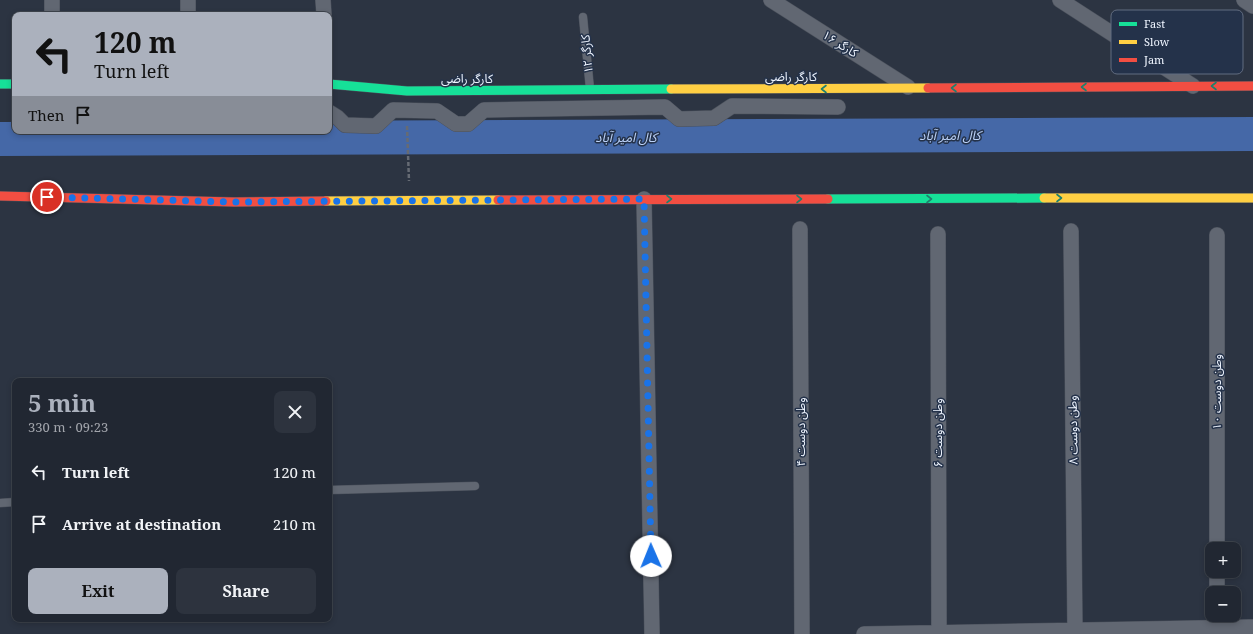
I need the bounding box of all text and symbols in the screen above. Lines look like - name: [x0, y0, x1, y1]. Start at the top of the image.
- legend: [1111, 10, 1243, 74]
- text: Fast: [1144, 16, 1165, 31]
- text: 120 m: [94, 23, 176, 61]
- street label: کارگر ۱۶: [819, 26, 862, 62]
- icon: left: [28, 28, 80, 80]
- street label: کارگر ۱۲: [576, 33, 597, 74]
- text: Slow: [1144, 34, 1170, 49]
- text: Jam: [1143, 52, 1165, 67]
- text: Turn left: [94, 59, 169, 83]
- street label: کارگر راضی: [765, 68, 818, 85]
- street label: کارگر راضی: [441, 70, 494, 87]
- one-way arrow: [1211, 82, 1217, 90]
- one-way arrow: [1081, 83, 1087, 91]
- one-way arrow: [951, 84, 957, 92]
- one-way arrow: [821, 85, 827, 93]
- icon: arrive: [72, 104, 94, 126]
- text: Then: [28, 105, 64, 125]
- water label: کال امیر آباد: [919, 126, 983, 144]
- water label: کال امیر آباد: [595, 128, 659, 146]
- pin: [30, 180, 64, 214]
- icon: arrive: [36, 186, 58, 208]
- one-way arrow: [1056, 194, 1062, 202]
- one-way arrow: [666, 195, 672, 203]
- one-way arrow: [796, 195, 802, 203]
- one-way arrow: [926, 195, 932, 203]
- street label: وطن دوست ۱۰: [1208, 354, 1225, 430]
- text: 5 min: [28, 386, 96, 419]
- button: close: [274, 391, 316, 433]
- street label: وطن دوست ۸: [1063, 395, 1082, 465]
- street label: وطن دوست ۴: [792, 398, 809, 466]
- street label: وطن دوست ۶: [929, 399, 946, 467]
- text: 330 m · 09:23: [28, 418, 108, 436]
- icon: left: [28, 461, 50, 483]
- text: Turn left: [62, 462, 130, 482]
- text: 120 m: [273, 462, 316, 482]
- icon: arrive: [28, 513, 50, 535]
- text: Arrive at destination: [62, 514, 221, 534]
- text: 210 m: [273, 514, 316, 534]
- position arrow: [630, 535, 672, 577]
- map controls: [1205, 542, 1241, 622]
- button: +: [1205, 542, 1241, 578]
- button: Exit: [28, 568, 168, 614]
- button: Share: [176, 568, 316, 614]
- button: −: [1205, 586, 1241, 622]

